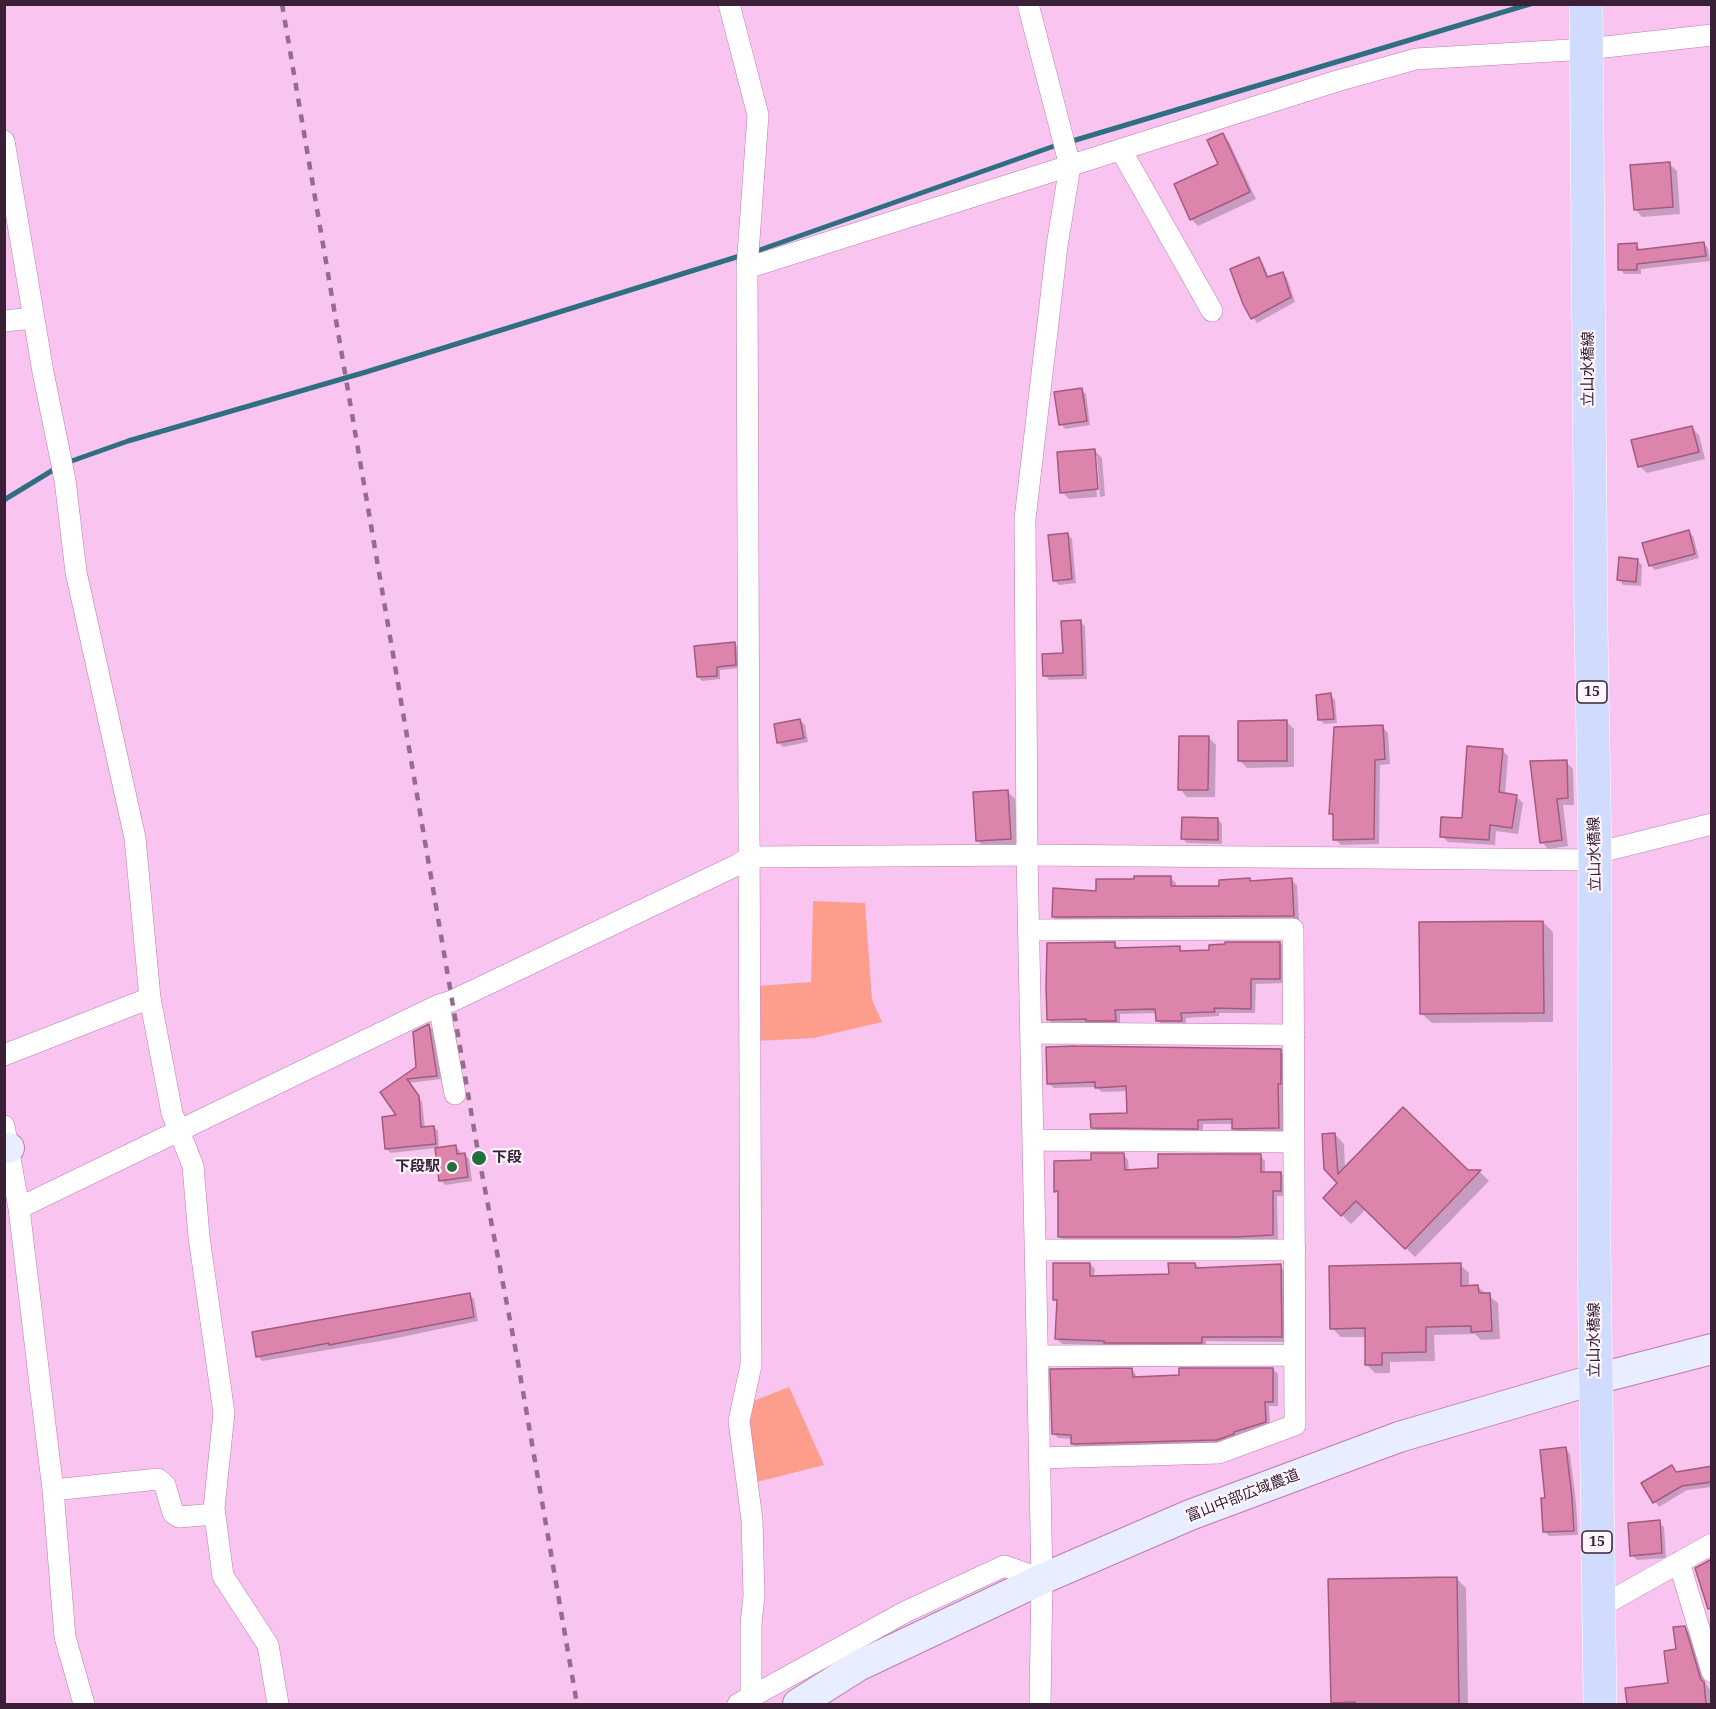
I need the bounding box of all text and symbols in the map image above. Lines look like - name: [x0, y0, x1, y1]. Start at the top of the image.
- street label: 立山水橋線: [1580, 332, 1598, 406]
- road number: 15: [1577, 681, 1607, 703]
- street label: 立山水橋線: [1585, 816, 1605, 892]
- marker: 下段: [470, 1149, 488, 1167]
- place label: 下段: [492, 1149, 522, 1167]
- place label: 下段駅: [395, 1158, 440, 1176]
- marker: 下段駅: [445, 1160, 459, 1174]
- street label: 立山水橋線: [1586, 1303, 1604, 1377]
- street label: 富山中部広域農道: [1184, 1466, 1302, 1526]
- road number: 15: [1582, 1531, 1612, 1553]

